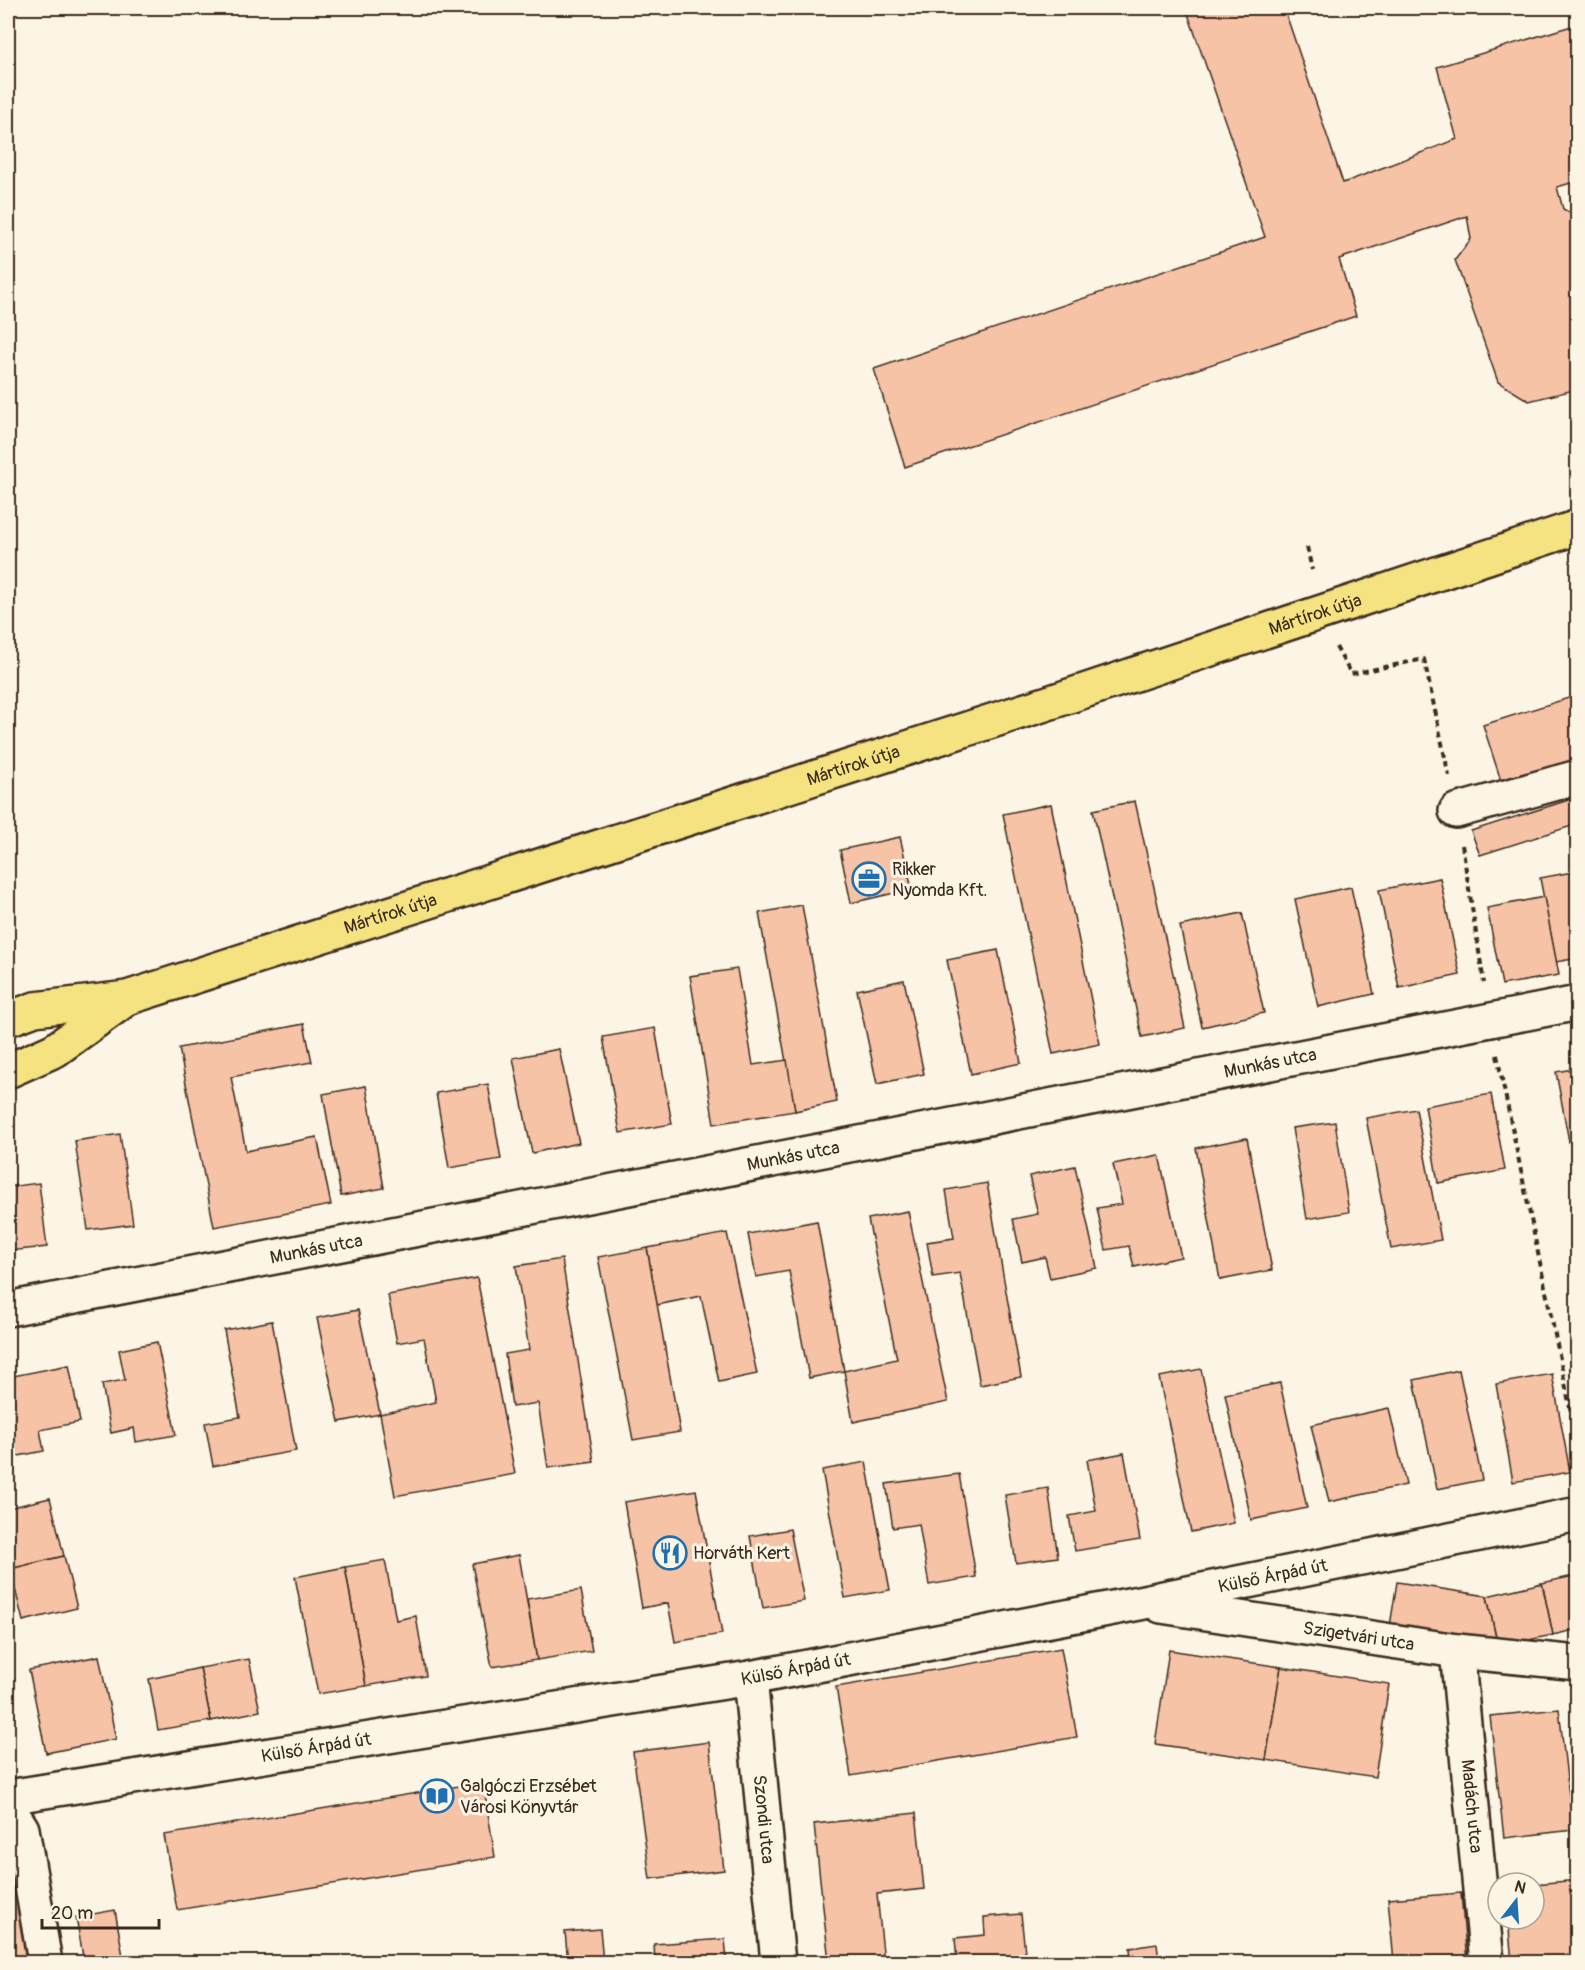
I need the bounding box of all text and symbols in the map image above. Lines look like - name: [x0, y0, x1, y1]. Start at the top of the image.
- street label: Mártírok útja: [1266, 589, 1365, 641]
- street label: Mártírok útja: [804, 740, 903, 792]
- place label: Rikker Nyomda Kft.: [892, 858, 987, 902]
- office icon: Rikker Nyomda Kft.: [851, 861, 887, 897]
- street label: Mártírok útja: [341, 888, 440, 940]
- street label: Munkás utca: [1222, 1043, 1319, 1084]
- street label: Munkás utca: [745, 1136, 842, 1177]
- street label: Munkás utca: [268, 1229, 365, 1270]
- restaurant icon: Horváth Kert: [652, 1535, 688, 1571]
- place label: Horváth Kert: [693, 1542, 791, 1565]
- street label: Külső Árpád út: [1216, 1554, 1330, 1599]
- street label: Szigetvári utca: [1301, 1617, 1416, 1656]
- street label: Külső Árpád út: [739, 1648, 853, 1691]
- street label: Külső Árpád út: [259, 1728, 374, 1768]
- street label: Madách utca: [1456, 1758, 1487, 1854]
- street label: Szondi utca: [748, 1774, 779, 1865]
- place label: Galgóczi Erzsébet Városi Könyvtár: [460, 1775, 598, 1819]
- library icon: Galgóczi Erzsébet Városi Könyvtár: [419, 1778, 455, 1814]
- north arrow: [1486, 1871, 1546, 1931]
- text: N: [1512, 1876, 1528, 1899]
- scale bar: [42, 1892, 159, 1930]
- text: 20 m: [51, 1902, 93, 1925]

